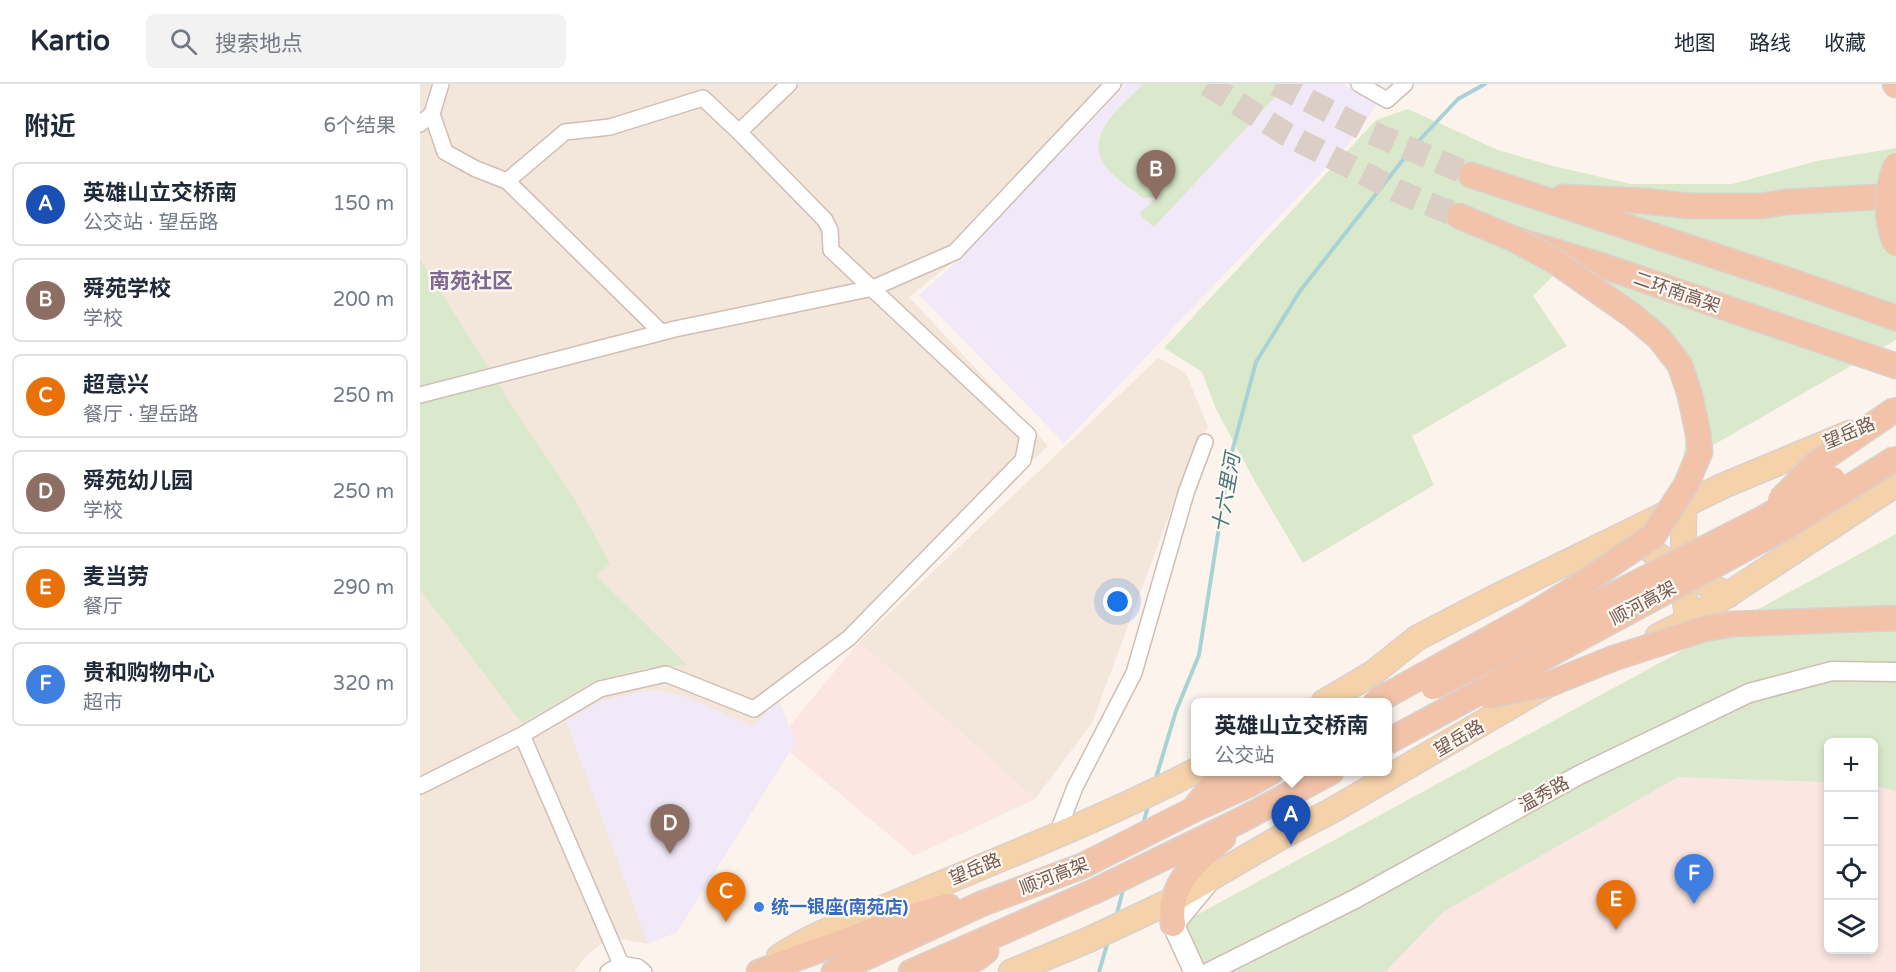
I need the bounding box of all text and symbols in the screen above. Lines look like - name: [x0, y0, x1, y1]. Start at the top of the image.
- search box: [146, 14, 566, 68]
- text: Kartio: [30, 24, 110, 58]
- icon: search: [167, 25, 200, 58]
- text: 搜索地点: [215, 31, 303, 57]
- text: 地图: [1674, 31, 1716, 56]
- text: 路线: [1749, 31, 1791, 56]
- text: 收藏: [1824, 31, 1866, 56]
- text: 附近: [24, 111, 76, 142]
- text: 6个结果: [323, 114, 396, 138]
- pin: B: [1136, 150, 1176, 200]
- text: 英雄山立交桥南: [83, 180, 237, 206]
- text: A: [38, 192, 53, 216]
- text: 150 m: [333, 192, 394, 216]
- text: 公交站 · 望岳路: [83, 211, 219, 235]
- street label: 二环南高架: [1631, 267, 1723, 317]
- district label: 南苑社区: [429, 269, 513, 294]
- text: 舜苑学校: [83, 276, 171, 302]
- text: B: [39, 288, 52, 312]
- text: 200 m: [333, 288, 394, 312]
- text: 学校: [83, 307, 123, 331]
- text: 超意兴: [83, 372, 149, 398]
- text: C: [39, 384, 52, 408]
- text: 250 m: [333, 384, 394, 408]
- text: 餐厅 · 望岳路: [83, 403, 199, 427]
- street label: 望岳路: [1820, 412, 1878, 454]
- water label: 十六里河: [1208, 448, 1246, 535]
- text: 舜苑幼儿园: [83, 468, 193, 494]
- text: D: [38, 480, 53, 504]
- text: 250 m: [333, 480, 394, 504]
- text: 学校: [83, 499, 123, 523]
- text: 麦当劳: [83, 564, 149, 590]
- text: E: [39, 576, 52, 600]
- text: 290 m: [333, 576, 394, 600]
- street label: 顺河高架: [1606, 576, 1680, 630]
- your location: [1103, 587, 1132, 616]
- text: 餐厅: [83, 595, 123, 619]
- text: 贵和购物中心: [83, 660, 215, 686]
- text: F: [39, 672, 52, 696]
- text: 320 m: [333, 672, 394, 696]
- text: 超市: [83, 691, 123, 715]
- popup: [1191, 698, 1392, 776]
- text: 英雄山立交桥南: [1214, 713, 1369, 739]
- street label: 望岳路: [1430, 715, 1488, 761]
- map controls: [1824, 738, 1878, 954]
- button: +: [1824, 738, 1878, 792]
- text: 公交站: [1214, 744, 1274, 768]
- street label: 温秀路: [1515, 771, 1573, 817]
- button: −: [1824, 792, 1878, 846]
- pin: A: [1272, 796, 1310, 845]
- pin: D: [650, 804, 690, 854]
- button: locate: [1824, 846, 1878, 900]
- street label: 望岳路: [946, 848, 1004, 890]
- street label: 顺河高架: [1016, 853, 1092, 899]
- pin: F: [1674, 854, 1714, 904]
- pin: C: [706, 872, 746, 922]
- pin: E: [1596, 880, 1636, 930]
- place label: 统一银座(南苑店): [771, 896, 909, 918]
- marker: 统一银座(南苑店): [752, 900, 766, 914]
- button: layers: [1824, 900, 1878, 954]

